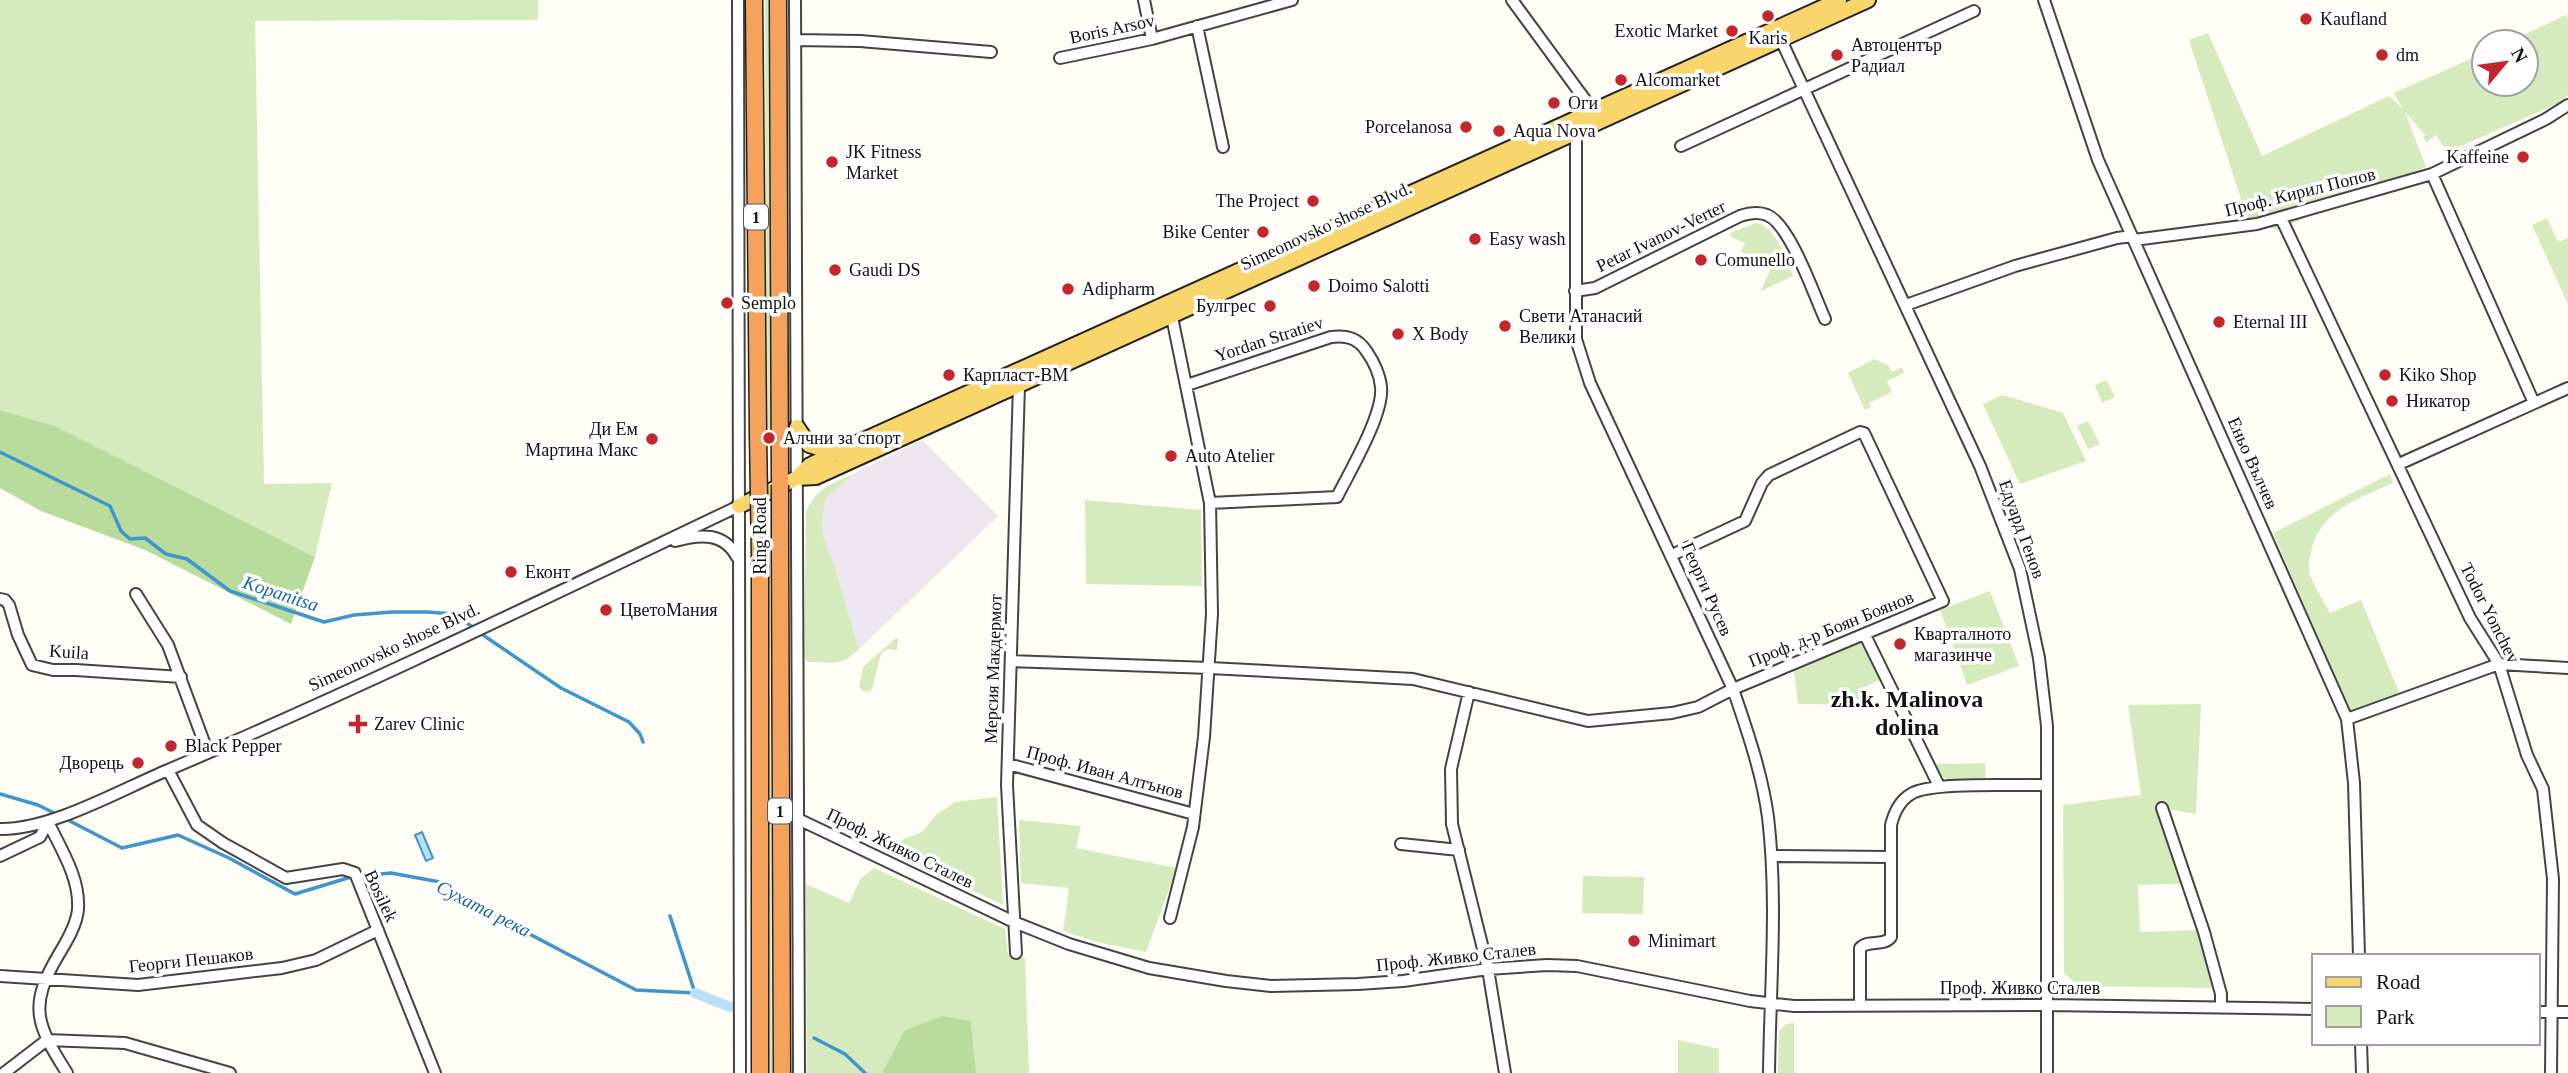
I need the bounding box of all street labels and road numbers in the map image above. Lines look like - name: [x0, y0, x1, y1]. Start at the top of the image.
- street label: Boris Arsov: [1068, 10, 1156, 48]
- street label: Проф. Кирил Попов: [2223, 164, 2377, 220]
- street label: Simeonovsko shose Blvd.: [1237, 178, 1415, 274]
- street label: Petar Ivanov-Verter: [1593, 196, 1729, 276]
- road number: 1: [744, 204, 768, 230]
- street label: Yordan Stratiev: [1212, 312, 1326, 366]
- street label: Еньо Вълчев: [2224, 414, 2282, 512]
- street label: Едуард Генов: [1995, 477, 2049, 581]
- street label: Ring Road: [750, 497, 770, 575]
- street label: Георги Русев: [1677, 539, 1737, 639]
- street label: Todor Yonchev: [2456, 560, 2524, 666]
- street label: Проф. д-р Боян Боянов: [1746, 587, 1916, 671]
- street label: Мерсия Макдермот: [980, 594, 1006, 744]
- street label: Simeonovsko shose Blvd.: [305, 599, 483, 695]
- street label: Kuila: [48, 641, 90, 663]
- street label: Проф. Иван Алтънов: [1024, 741, 1186, 803]
- road number: 1: [768, 798, 792, 824]
- street label: Проф. Живко Сталев: [823, 804, 977, 892]
- street label: Bosilek: [360, 867, 402, 925]
- street label: Проф. Живко Сталев: [1375, 939, 1537, 975]
- street label: Георги Пешаков: [128, 944, 254, 976]
- street label: Проф. Живко Сталев: [1940, 978, 2100, 998]

